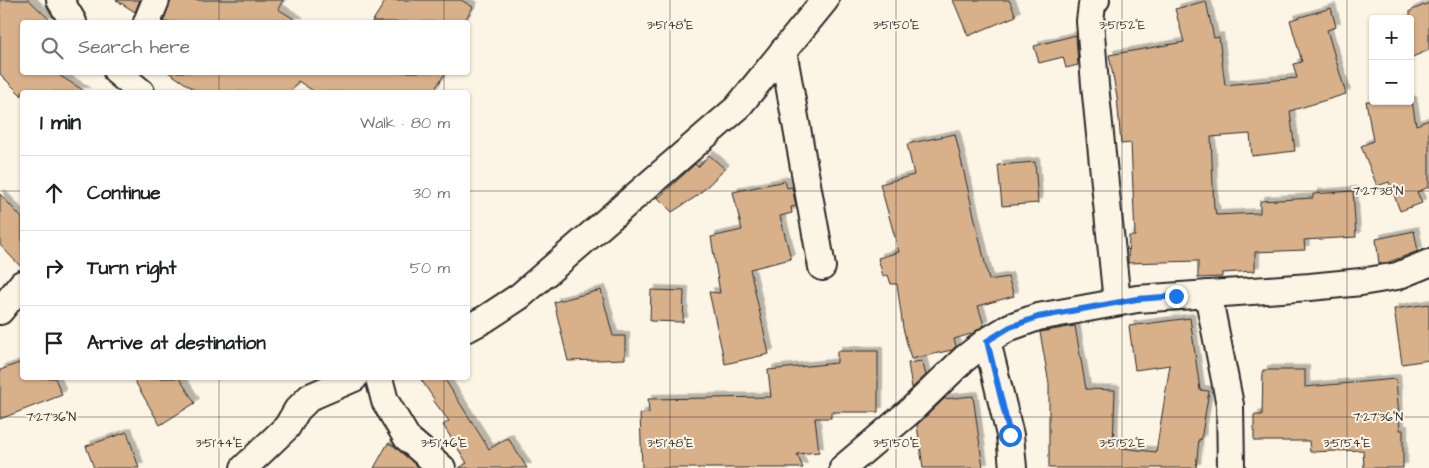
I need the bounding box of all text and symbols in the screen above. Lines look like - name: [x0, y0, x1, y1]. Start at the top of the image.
- map controls: [1369, 15, 1414, 105]
- button: +: [1369, 15, 1414, 60]
- text: 3°51'48"E: [647, 17, 693, 34]
- text: 3°51'50"E: [873, 17, 919, 34]
- text: 3°51'52"E: [1099, 17, 1145, 34]
- search box: [20, 20, 470, 75]
- icon: search: [38, 34, 66, 62]
- text: Search here: [78, 34, 190, 61]
- button: −: [1369, 60, 1414, 105]
- text: 1 min: [40, 108, 81, 137]
- text: Walk · 80 m: [360, 112, 450, 134]
- icon: ahead: [40, 179, 68, 207]
- text: Continue: [87, 180, 161, 207]
- text: 30 m: [413, 182, 450, 204]
- text: 7°27'38"N: [1353, 183, 1404, 200]
- icon: right: [40, 254, 68, 282]
- text: Turn right: [87, 255, 176, 282]
- text: 50 m: [410, 257, 450, 279]
- route end: [1165, 285, 1188, 308]
- icon: arrive: [40, 329, 68, 357]
- text: Arrive at destination: [87, 330, 266, 357]
- text: 7°27'36"N: [26, 409, 77, 426]
- text: 7°27'36"N: [1353, 409, 1404, 426]
- route start: [999, 424, 1022, 447]
- text: 3°51'44"E: [196, 435, 243, 452]
- text: 3°51'46"E: [421, 435, 467, 452]
- text: 3°51'48"E: [647, 435, 693, 452]
- text: 3°51'50"E: [873, 435, 919, 452]
- text: 3°51'52"E: [1099, 435, 1145, 452]
- text: 3°51'54"E: [1323, 435, 1371, 452]

